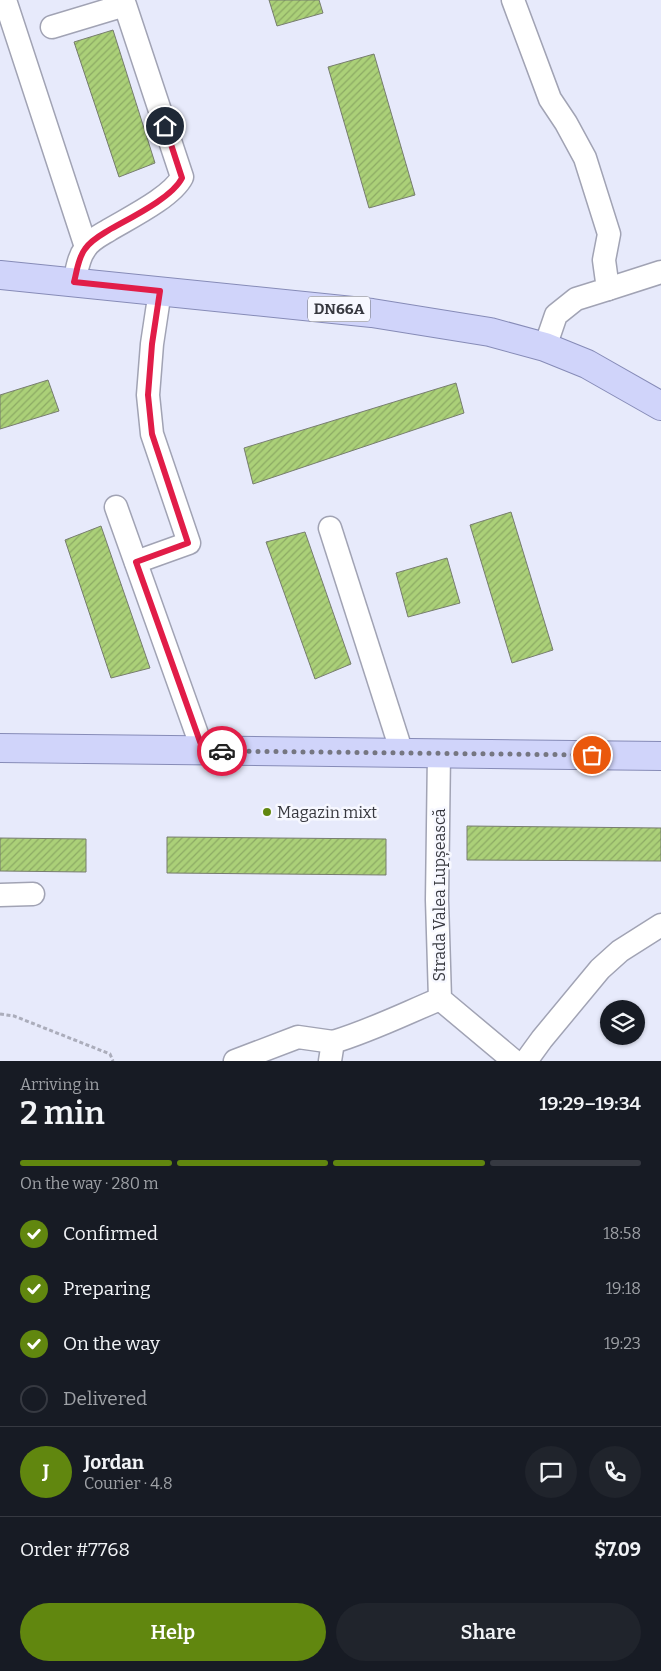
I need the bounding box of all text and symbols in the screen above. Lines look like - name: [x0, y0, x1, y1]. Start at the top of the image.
- pin: [144, 105, 186, 147]
- icon: home: [151, 112, 179, 140]
- road number: DN66A: [308, 296, 370, 322]
- courier: [197, 726, 247, 776]
- pin: [571, 734, 613, 776]
- icon: car: [208, 737, 236, 765]
- icon: bag: [578, 741, 606, 769]
- place label: Magazin mixt: [277, 803, 377, 822]
- marker: Magazin mixt: [261, 806, 273, 818]
- street label: Strada Valea Lupșească: [430, 808, 450, 982]
- map controls: [600, 1000, 645, 1045]
- button: layers: [600, 1000, 645, 1045]
- text: Arriving in: [20, 1075, 99, 1094]
- text: 19:29–19:34: [539, 1092, 641, 1115]
- text: 2 min: [20, 1094, 105, 1132]
- text: On the way · 280 m: [20, 1174, 159, 1193]
- icon: check: [20, 1220, 48, 1248]
- text: Confirmed: [63, 1222, 158, 1245]
- text: 18:58: [603, 1224, 641, 1243]
- icon: check: [20, 1275, 48, 1303]
- text: Preparing: [63, 1277, 151, 1300]
- text: 19:18: [606, 1279, 641, 1298]
- icon: check: [20, 1330, 48, 1358]
- text: On the way: [63, 1332, 160, 1355]
- text: 19:23: [604, 1334, 641, 1353]
- text: Delivered: [63, 1387, 147, 1410]
- button: chat: [525, 1446, 577, 1498]
- button: phone: [589, 1446, 641, 1498]
- text: Jordan: [84, 1451, 144, 1474]
- text: J: [43, 1460, 49, 1483]
- text: Courier · 4.8: [84, 1474, 173, 1493]
- text: Order #7768: [20, 1538, 130, 1561]
- text: $7.09: [594, 1538, 641, 1561]
- button: Help: [20, 1603, 326, 1661]
- button: Share: [336, 1603, 641, 1661]

